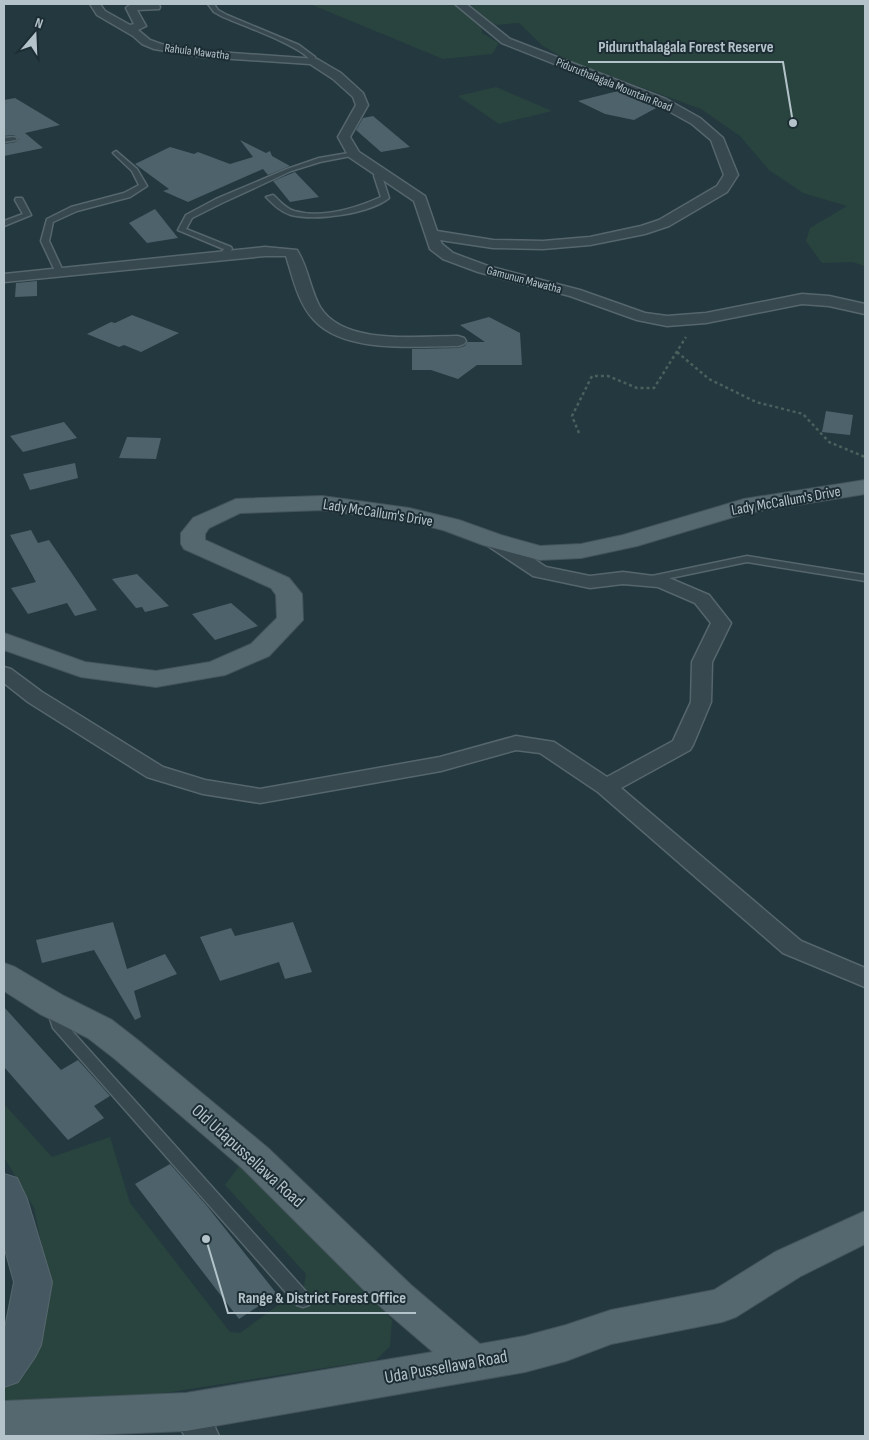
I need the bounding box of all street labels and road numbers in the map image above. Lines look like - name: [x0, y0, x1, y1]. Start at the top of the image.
- street label: Rahula Mawatha: [164, 41, 231, 63]
- street label: Piduruthalagala Mountain Road: [554, 55, 674, 115]
- street label: Gamunun Mawatha: [485, 263, 563, 297]
- street label: Lady McCallum's Drive: [730, 482, 842, 520]
- street label: Lady McCallum's Drive: [322, 495, 434, 531]
- street label: Old Udapussellawa Road: [187, 1100, 309, 1212]
- street label: Uda Pussellawa Road: [383, 1346, 509, 1388]

